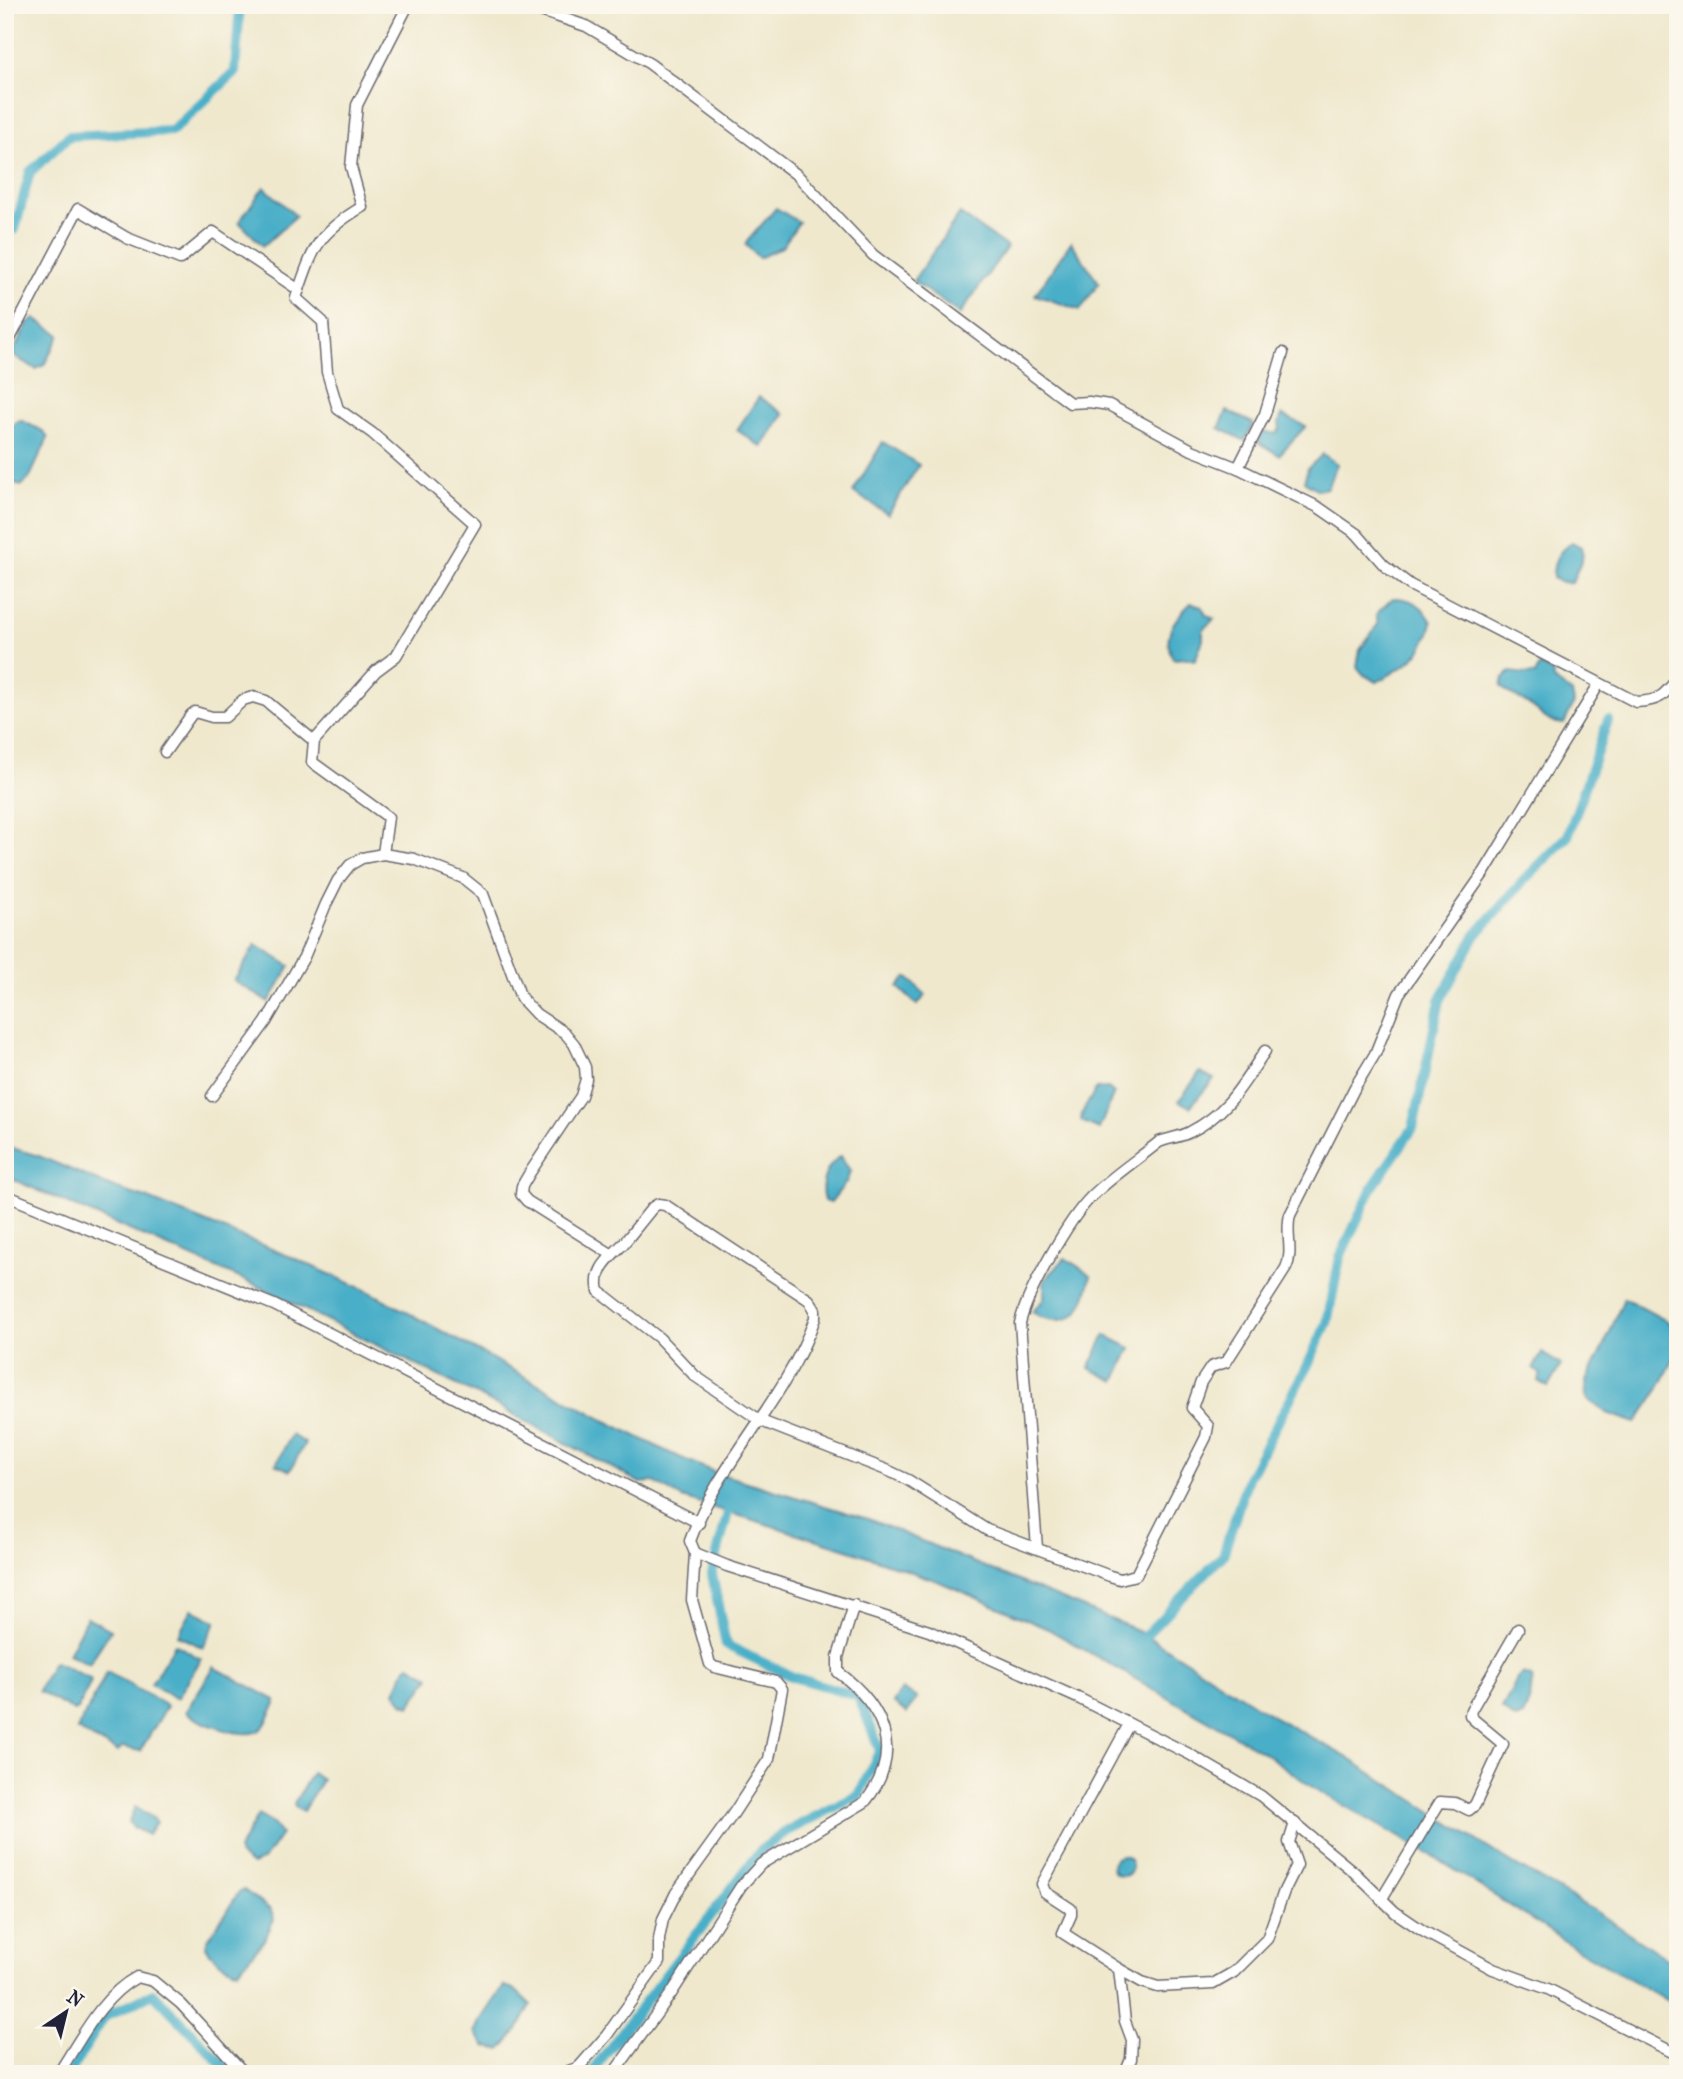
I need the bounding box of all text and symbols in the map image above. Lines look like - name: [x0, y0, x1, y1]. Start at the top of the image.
- north arrow: [32, 1978, 102, 2048]
- text: N: [63, 1986, 88, 2012]

